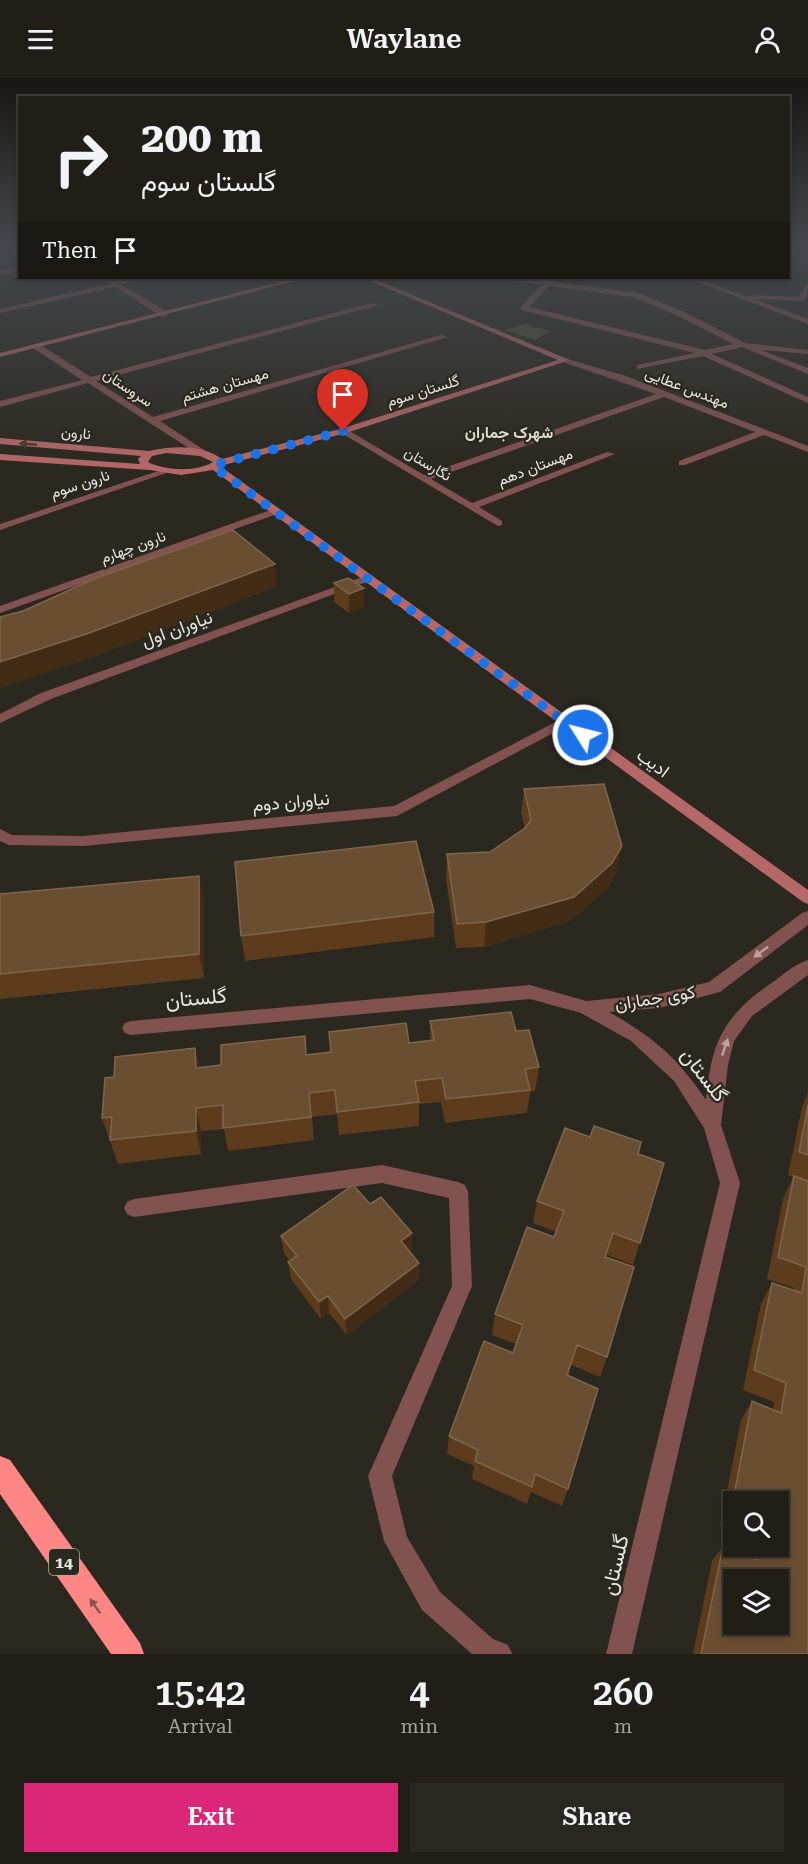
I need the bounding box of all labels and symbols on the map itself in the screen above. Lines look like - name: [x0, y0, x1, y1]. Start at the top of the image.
- street label: مهستان هشتم: [179, 364, 271, 407]
- street label: مهندس عطایی: [642, 364, 731, 413]
- street label: سروستان: [100, 365, 156, 411]
- pin: [317, 369, 368, 431]
- street label: گلستان سوم: [384, 371, 462, 412]
- street label: نارون: [60, 423, 92, 443]
- district label: شهرک جماران: [465, 423, 553, 443]
- one-way arrow: [19, 439, 38, 449]
- street label: نگارستان: [401, 443, 455, 485]
- street label: مهستان دهم: [495, 444, 575, 490]
- street label: نارون سوم: [48, 466, 112, 503]
- street label: نارون چهارم: [98, 527, 168, 568]
- street label: نیاوران اول: [139, 606, 215, 652]
- position arrow: [551, 703, 615, 767]
- street label: ادیب: [633, 744, 674, 781]
- street label: نیاوران دوم: [251, 788, 331, 817]
- one-way arrow: [754, 946, 769, 958]
- street label: کوی جماران: [613, 981, 697, 1015]
- street label: گلستان: [164, 983, 228, 1013]
- one-way arrow: [720, 1038, 730, 1056]
- street label: گلستان: [676, 1043, 732, 1107]
- street label: گلستان: [596, 1532, 634, 1598]
- road number: 14: [49, 1549, 79, 1575]
- one-way arrow: [90, 1598, 101, 1614]

